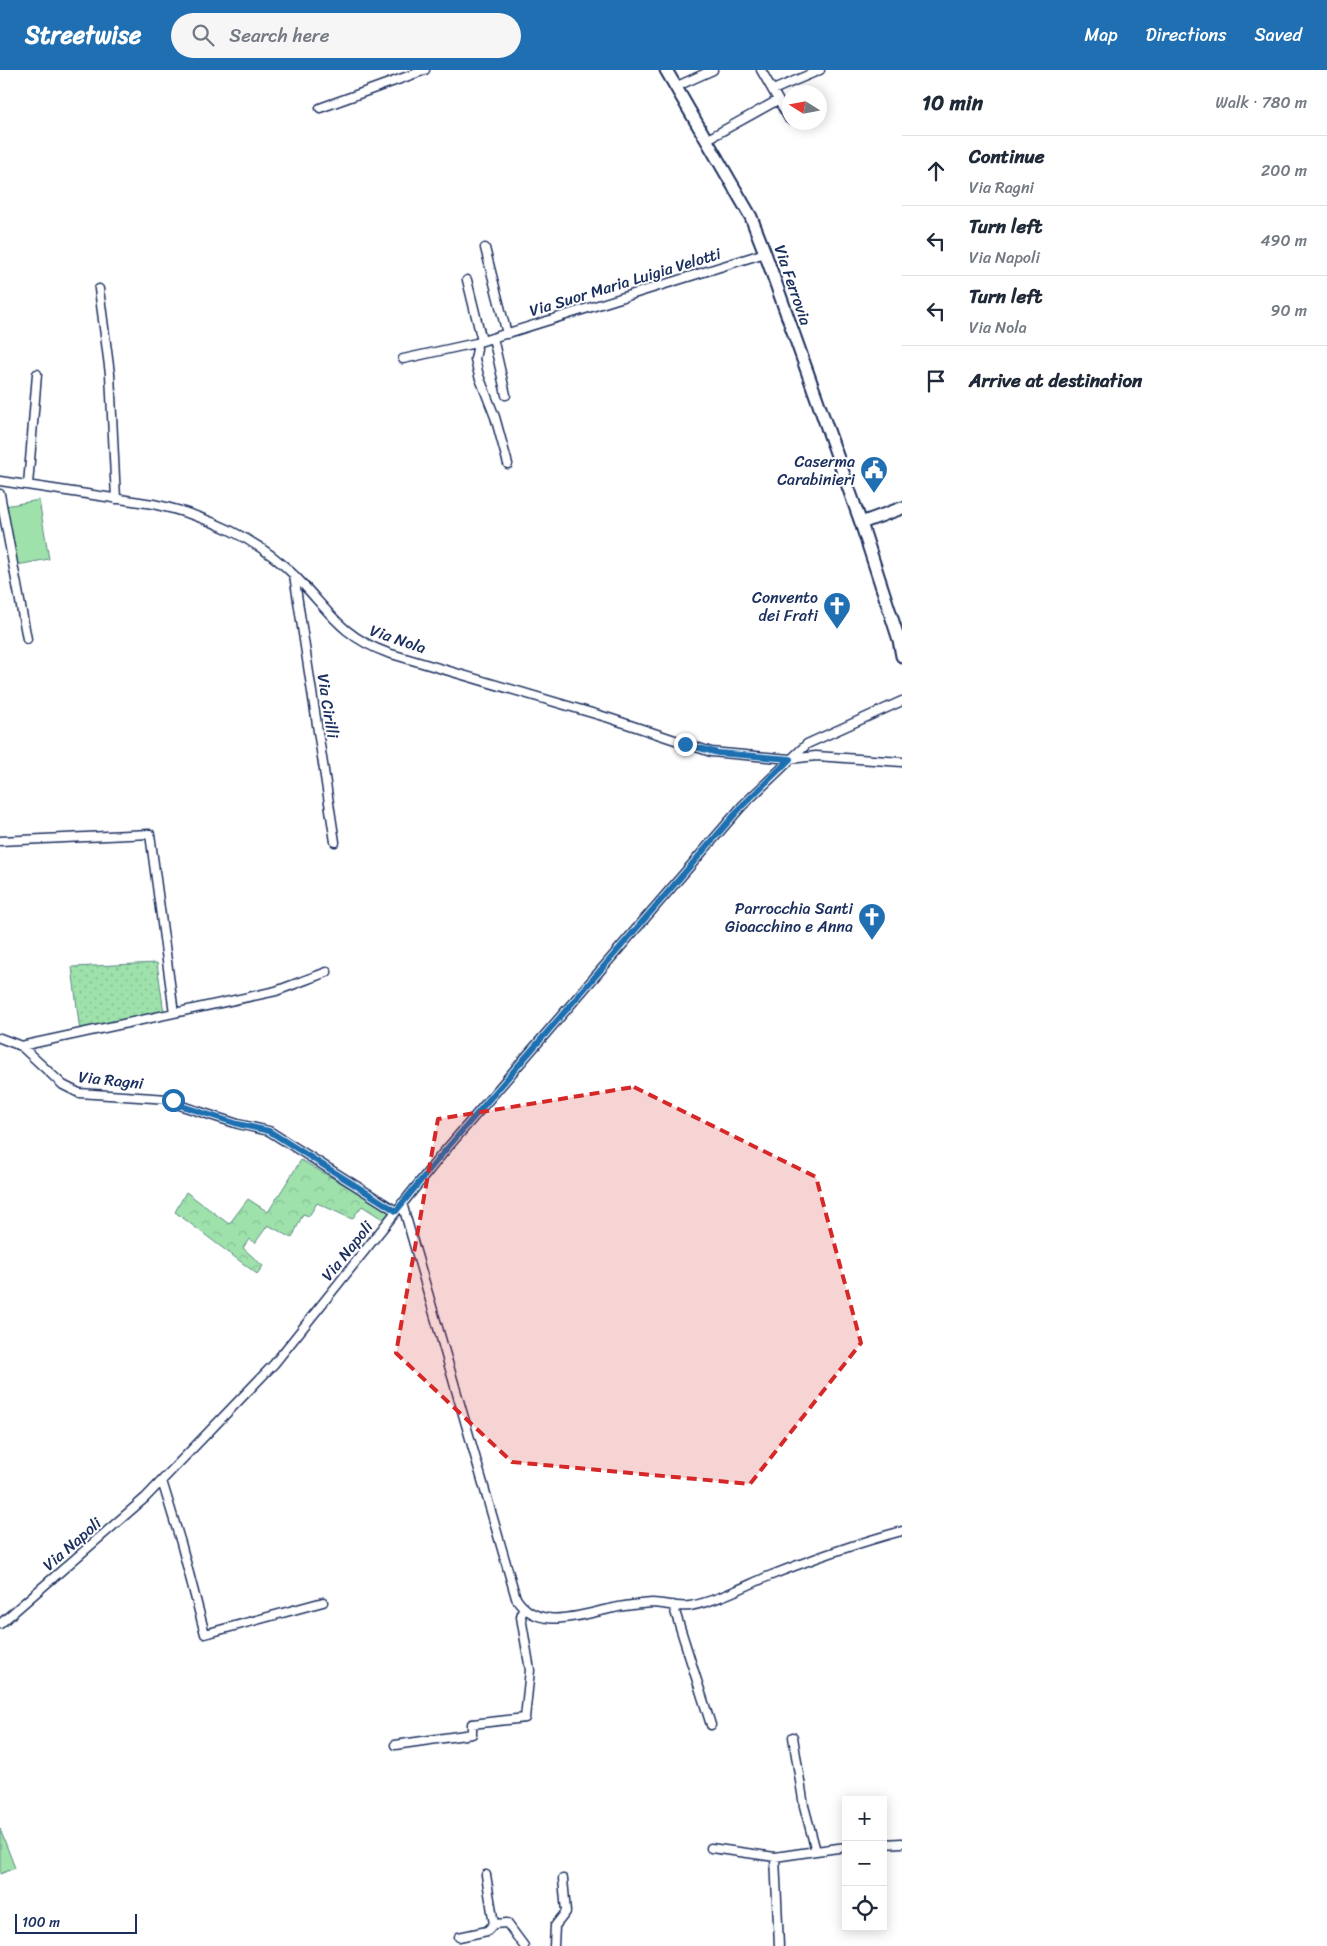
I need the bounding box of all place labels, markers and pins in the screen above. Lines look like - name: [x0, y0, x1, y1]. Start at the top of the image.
- place label: Caserma Carabinieri: [777, 447, 856, 494]
- public building icon: Caserma Carabinieri: [859, 455, 889, 494]
- place label: Convento dei Frati: [752, 583, 819, 630]
- church icon: Convento dei Frati: [822, 591, 852, 630]
- place label: Parrocchia Santi Gioacchino e Anna: [725, 894, 854, 941]
- church icon: Parrocchia Santi Gioacchino e Anna: [857, 902, 887, 941]

